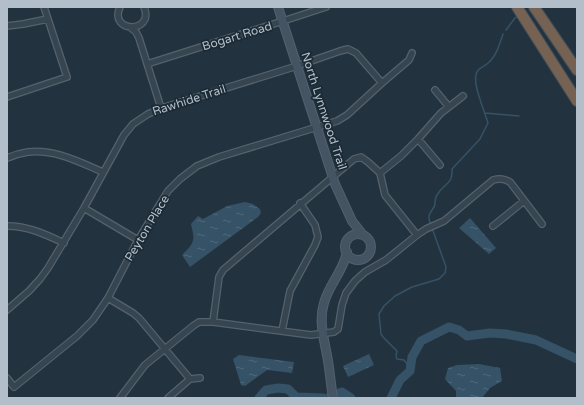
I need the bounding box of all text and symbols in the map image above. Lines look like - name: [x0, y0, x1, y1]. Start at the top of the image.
- street label: Bogart Road: [200, 19, 274, 53]
- street label: North Lynnwood Trail: [298, 50, 350, 172]
- street label: Rawhide Trail: [151, 82, 227, 118]
- street label: Peyton Place: [122, 192, 172, 264]

